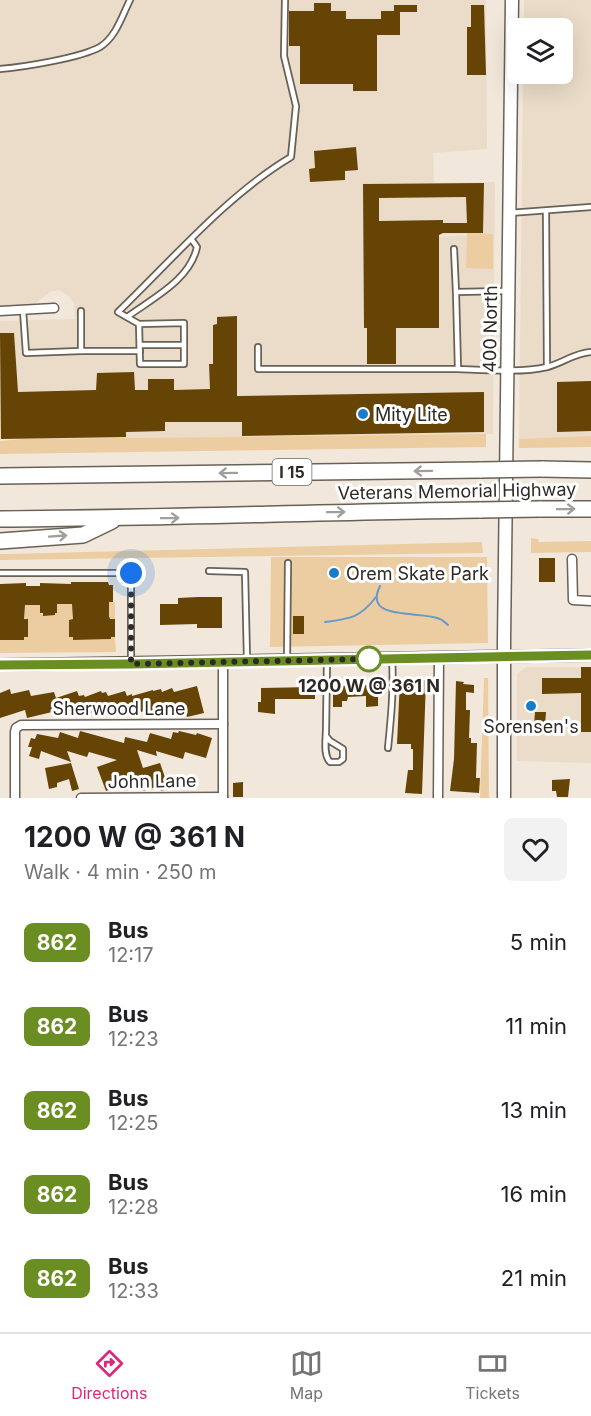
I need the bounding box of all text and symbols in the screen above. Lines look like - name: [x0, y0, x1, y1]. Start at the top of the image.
- map controls: [507, 18, 573, 84]
- button: layers: [507, 18, 573, 84]
- street label: 400 North: [479, 285, 501, 373]
- place label: Mity Lite: [375, 404, 448, 425]
- marker: Mity Lite: [356, 407, 370, 421]
- road number: I 15: [272, 459, 312, 485]
- one-way arrow: [413, 465, 433, 477]
- one-way arrow: [218, 467, 238, 479]
- street label: Veterans Memorial Highway: [337, 478, 577, 504]
- one-way arrow: [555, 503, 575, 515]
- one-way arrow: [325, 506, 345, 518]
- one-way arrow: [160, 512, 180, 524]
- one-way arrow: [48, 531, 68, 542]
- your location: [116, 558, 146, 588]
- place label: Orem Skate Park: [346, 563, 489, 584]
- marker: Orem Skate Park: [327, 566, 341, 580]
- marker: 1200 W @ 361 N: [356, 646, 382, 672]
- place label: 1200 W @ 361 N: [298, 675, 440, 696]
- street label: Sherwood Lane: [52, 698, 186, 719]
- marker: Sorensen's: [524, 699, 538, 713]
- place label: Sorensen's: [483, 716, 579, 737]
- street label: John Lane: [107, 770, 197, 792]
- button: heart: [504, 818, 567, 881]
- text: 1200 W @ 361 N: [24, 820, 245, 854]
- text: Walk · 4 min · 250 m: [24, 860, 217, 884]
- text: Bus: [108, 917, 149, 943]
- text: 5 min: [510, 929, 567, 955]
- text: 862: [37, 930, 77, 955]
- text: 12:17: [108, 943, 154, 967]
- text: Bus: [108, 1001, 149, 1027]
- text: 11 min: [505, 1013, 567, 1039]
- text: 862: [37, 1014, 77, 1039]
- text: 12:23: [108, 1027, 159, 1051]
- text: Bus: [108, 1085, 149, 1111]
- text: 13 min: [501, 1097, 567, 1123]
- text: 862: [37, 1098, 77, 1123]
- text: 12:25: [108, 1111, 158, 1135]
- text: Bus: [108, 1169, 149, 1195]
- text: 16 min: [501, 1181, 567, 1207]
- text: 862: [37, 1182, 77, 1207]
- text: 12:28: [108, 1195, 159, 1219]
- text: Bus: [108, 1253, 149, 1279]
- text: 21 min: [501, 1265, 567, 1291]
- text: 862: [37, 1266, 77, 1291]
- text: 12:33: [108, 1279, 159, 1303]
- tab: Directions: [71, 1347, 147, 1403]
- tab: Map: [290, 1347, 323, 1403]
- tab: Tickets: [465, 1347, 520, 1403]

